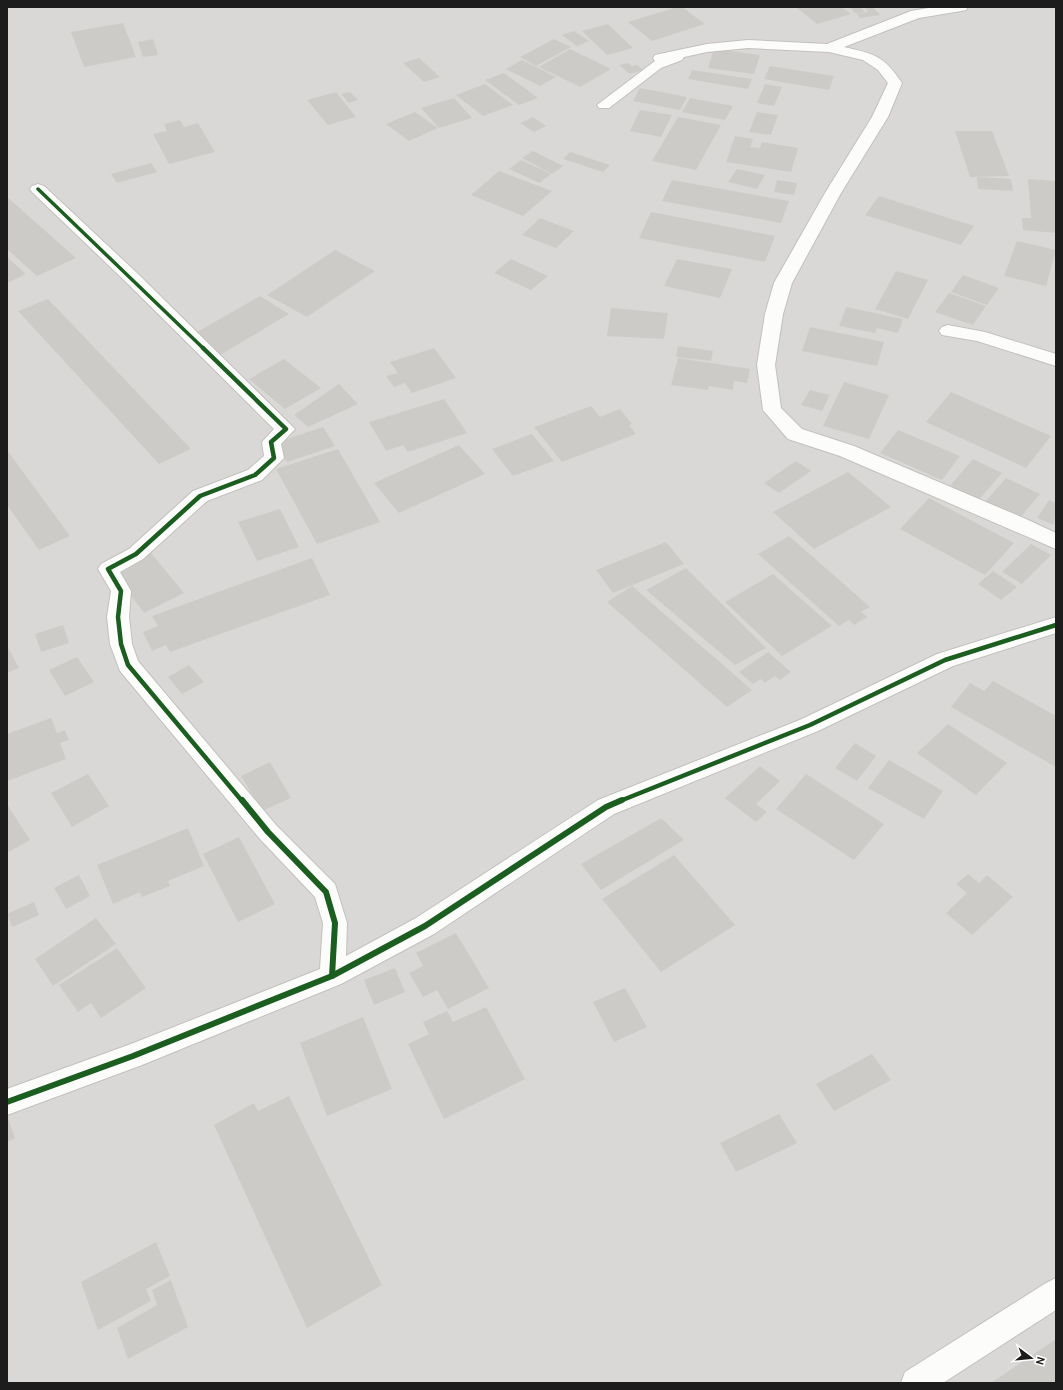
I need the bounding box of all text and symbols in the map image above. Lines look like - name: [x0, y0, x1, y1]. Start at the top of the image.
- north arrow: [1011, 1338, 1051, 1378]
- text: N: [1033, 1355, 1048, 1366]

